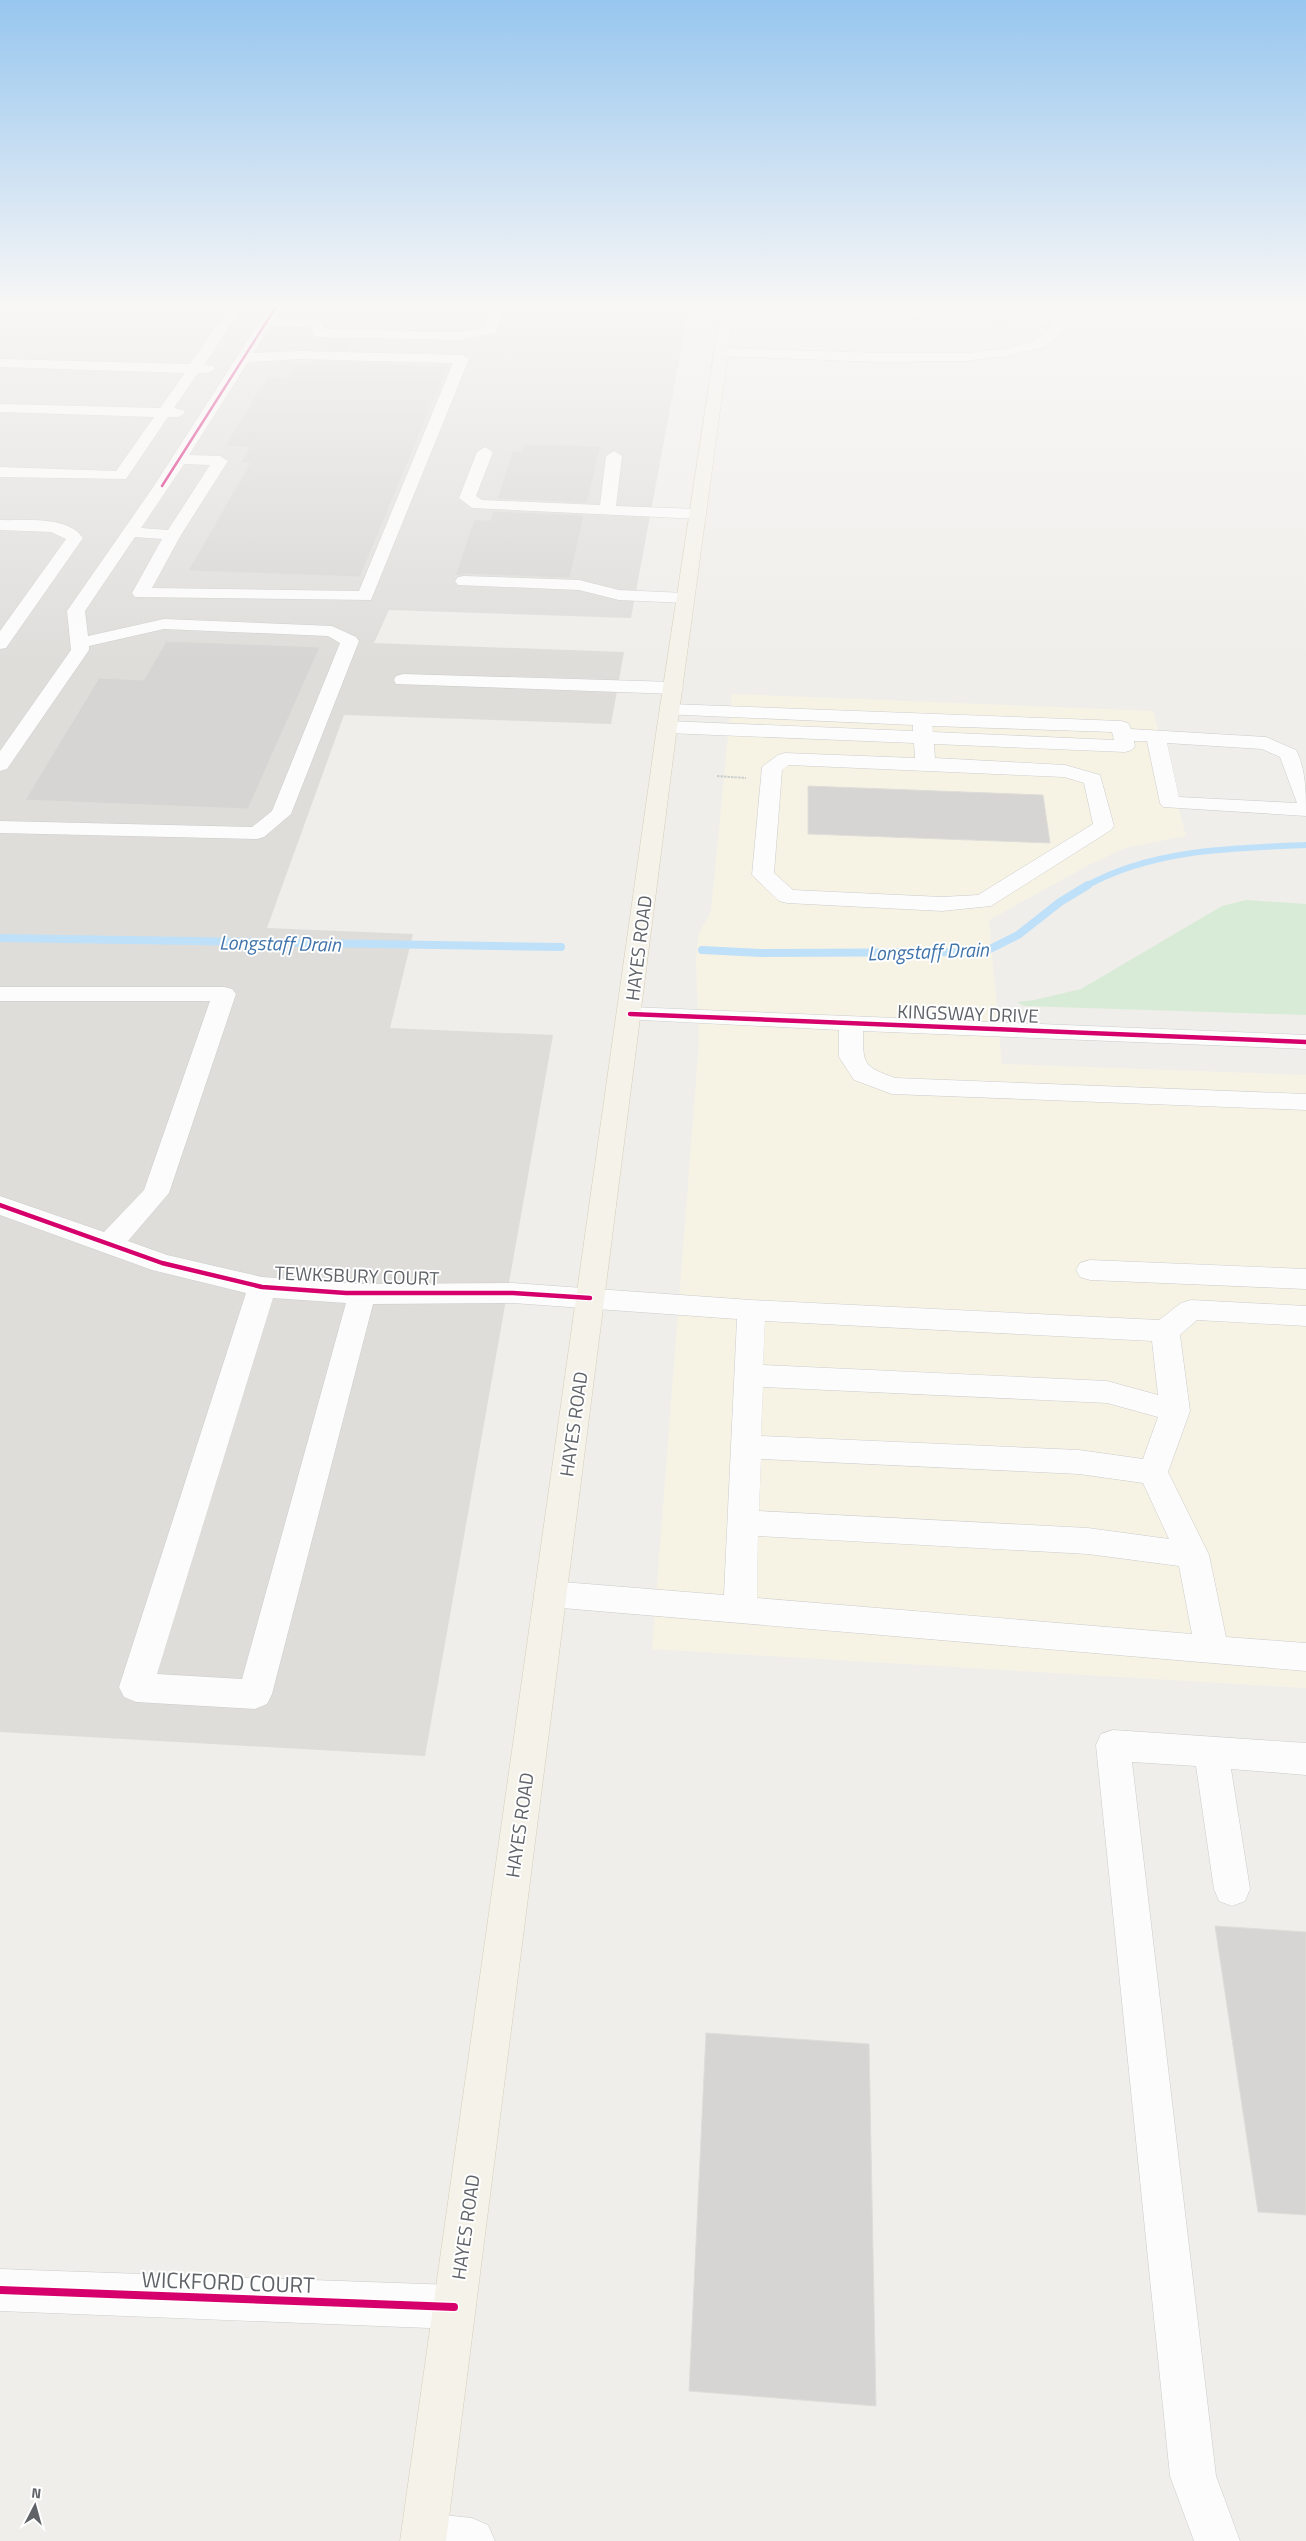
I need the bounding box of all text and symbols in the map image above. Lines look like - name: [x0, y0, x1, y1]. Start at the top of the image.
- street label: HAYES ROAD: [617, 894, 659, 1002]
- water label: Longstaff Drain: [219, 926, 342, 960]
- water label: Longstaff Drain: [867, 933, 990, 969]
- street label: KINGSWAY DRIVE: [897, 996, 1039, 1030]
- street label: TEWKSBURY COURT: [274, 1258, 440, 1292]
- street label: HAYES ROAD: [551, 1370, 595, 1478]
- street label: HAYES ROAD: [497, 1771, 541, 1879]
- street label: HAYES ROAD: [443, 2173, 487, 2281]
- street label: WICKFORD COURT: [141, 2262, 316, 2302]
- north arrow: [10, 2481, 60, 2531]
- text: N: [30, 2482, 42, 2504]

